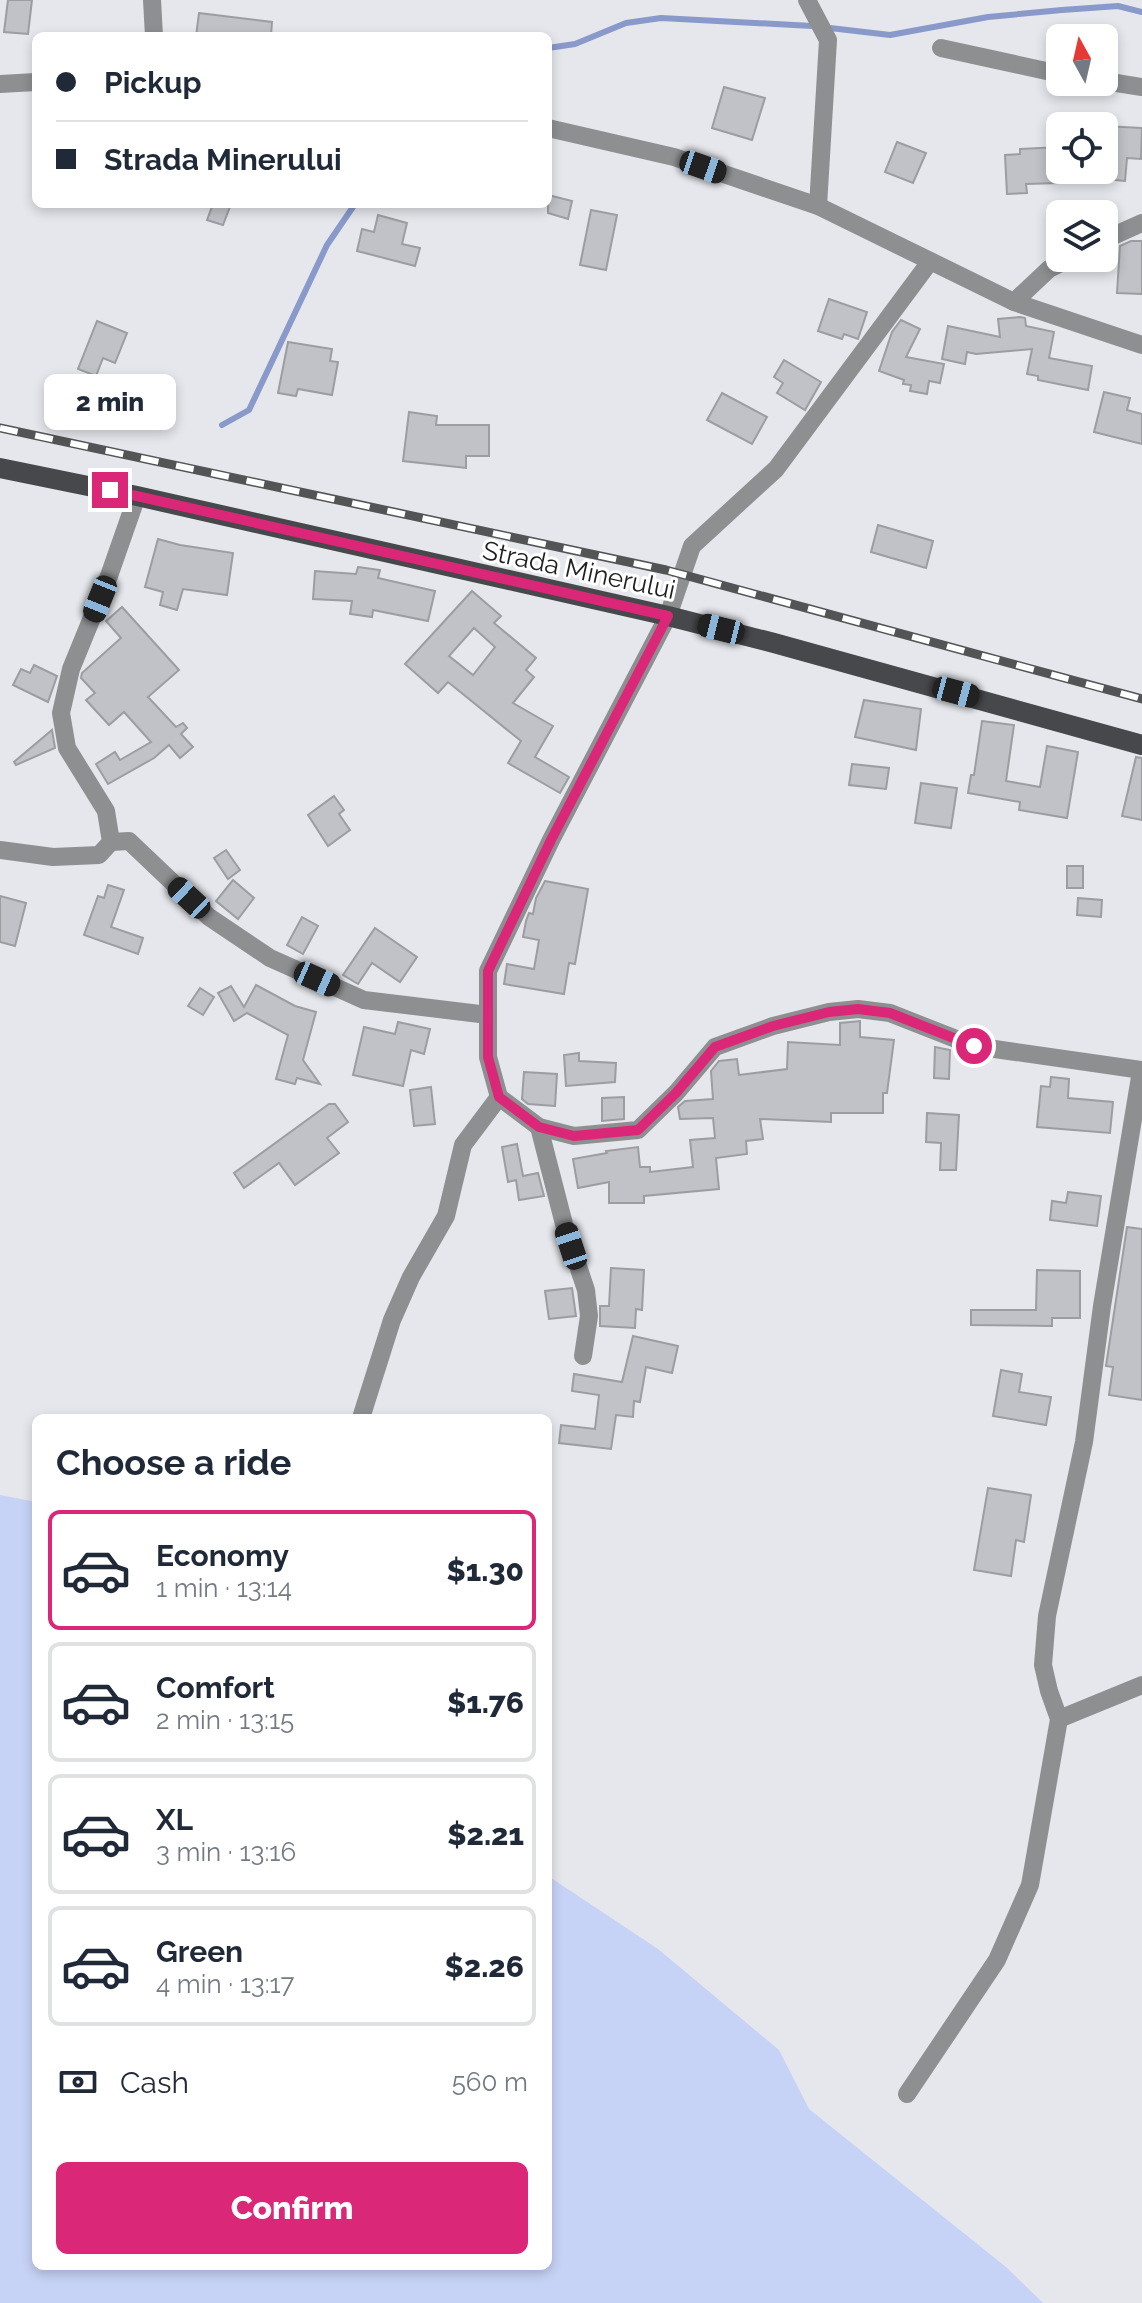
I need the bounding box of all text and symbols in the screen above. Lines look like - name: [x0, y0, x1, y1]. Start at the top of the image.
- north arrow: [1046, 24, 1118, 96]
- map controls: [1046, 24, 1118, 272]
- text: Pickup: [104, 65, 202, 100]
- button: locate: [1046, 112, 1118, 184]
- text: Strada Minerului: [104, 142, 342, 177]
- car: [676, 148, 730, 186]
- button: layers: [1046, 200, 1118, 272]
- callout: 2 min: [44, 374, 176, 430]
- text: 2 min: [76, 387, 144, 417]
- route end: [92, 472, 128, 508]
- street label: Strada Minerului: [480, 535, 678, 605]
- car: [80, 572, 120, 626]
- car: [695, 612, 747, 646]
- car: [930, 674, 982, 710]
- car: [163, 873, 215, 923]
- car: [290, 958, 344, 1000]
- route start: [956, 1028, 992, 1064]
- car: [552, 1219, 590, 1273]
- text: Choose a ride: [56, 1441, 291, 1483]
- icon: car: [60, 1534, 132, 1606]
- text: Economy: [156, 1538, 289, 1573]
- text: $1.30: [447, 1553, 524, 1588]
- text: 1 min · 13:14: [156, 1573, 292, 1603]
- icon: car: [60, 1666, 132, 1738]
- text: Comfort: [156, 1670, 275, 1705]
- text: $1.76: [447, 1685, 524, 1720]
- text: 2 min · 13:15: [156, 1705, 294, 1735]
- icon: car: [60, 1798, 132, 1870]
- text: XL: [156, 1802, 193, 1837]
- text: $2.21: [447, 1817, 524, 1852]
- text: 3 min · 13:16: [156, 1837, 296, 1867]
- icon: car: [60, 1930, 132, 2002]
- text: Green: [156, 1934, 243, 1969]
- text: $2.26: [445, 1949, 524, 1984]
- text: 4 min · 13:17: [156, 1969, 295, 1999]
- icon: cash: [56, 2060, 100, 2104]
- text: Cash: [120, 2065, 189, 2100]
- text: 560 m: [452, 2067, 528, 2097]
- button: Confirm: [56, 2162, 528, 2254]

